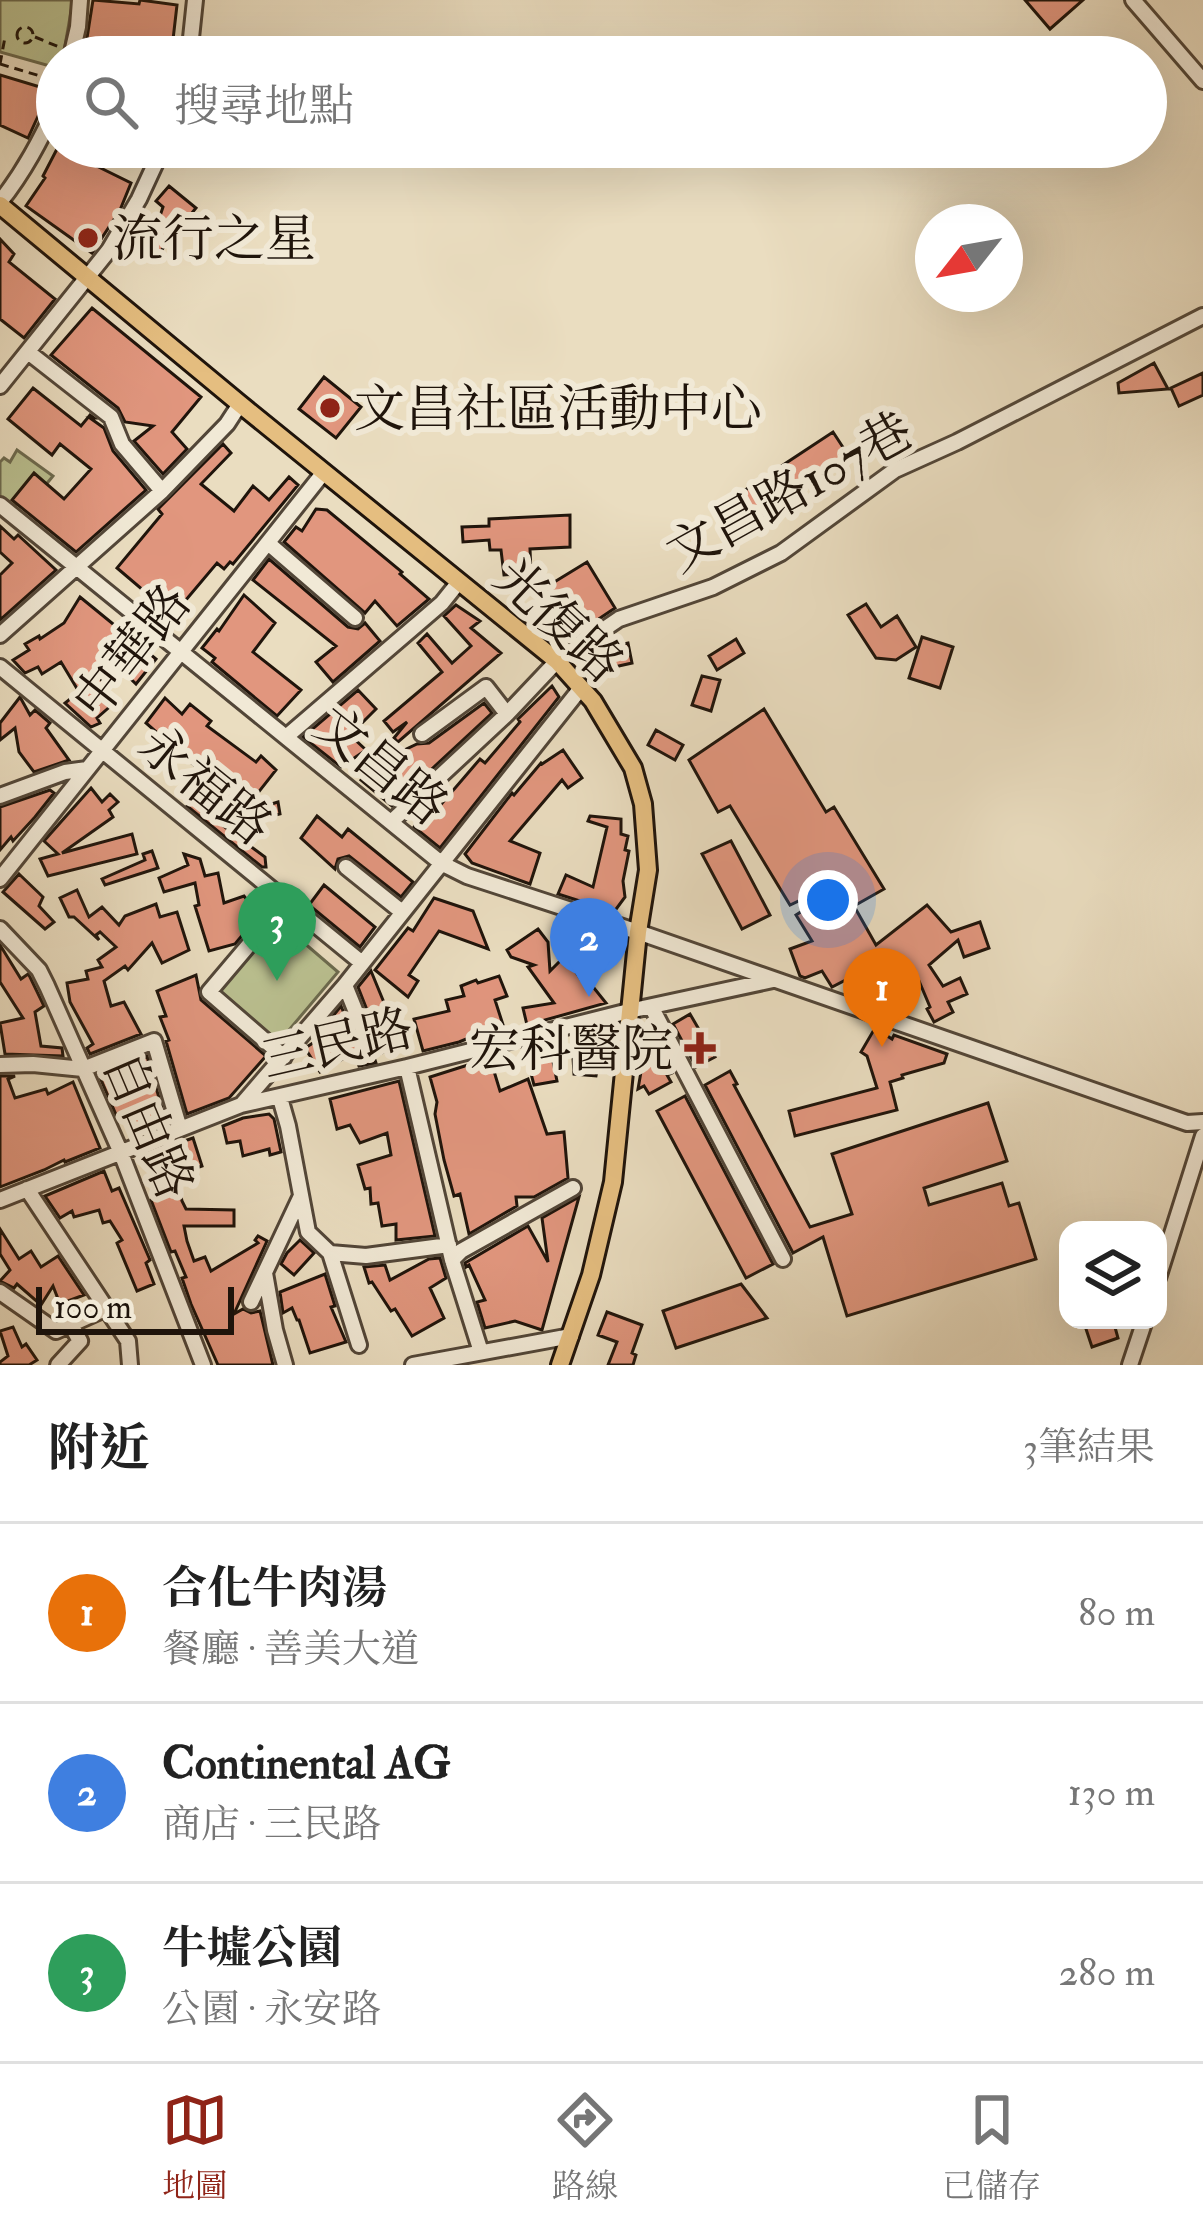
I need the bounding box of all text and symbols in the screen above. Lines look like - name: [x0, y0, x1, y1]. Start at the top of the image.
- search box: [36, 36, 1167, 168]
- icon: search: [78, 69, 144, 135]
- text: 搜尋地點: [174, 79, 354, 135]
- north arrow: [915, 204, 1023, 312]
- place label: 流行之星: [112, 208, 316, 272]
- marker: 流行之星: [75, 225, 101, 251]
- place label: 文昌社區活動中心: [354, 378, 762, 442]
- marker: 文昌社區活動中心: [317, 395, 343, 421]
- street label: 文昌路107巷: [656, 399, 924, 587]
- street label: 光復路: [481, 546, 636, 697]
- street label: 中華路: [60, 572, 205, 732]
- street label: 文昌路: [301, 694, 460, 840]
- street label: 永福路: [125, 714, 284, 860]
- your location: [798, 870, 858, 930]
- pin: 3: [238, 882, 316, 981]
- pin: 2: [550, 898, 628, 997]
- pin: 1: [843, 948, 921, 1047]
- street label: 三民路: [256, 997, 419, 1093]
- place label: 宏科醫院: [469, 1018, 673, 1082]
- marker: 宏科醫院: [684, 1032, 716, 1064]
- street label: 自由路: [88, 1043, 207, 1209]
- map controls: [1059, 1221, 1167, 1329]
- button: layers: [1059, 1221, 1167, 1329]
- scale bar: [36, 1281, 234, 1334]
- text: 100 m: [54, 1287, 132, 1328]
- text: 附近: [48, 1417, 150, 1481]
- text: 3筆結果: [1023, 1423, 1155, 1472]
- text: 合化牛肉湯: [162, 1561, 387, 1617]
- text: 1: [80, 1588, 94, 1637]
- text: 80 m: [1078, 1588, 1155, 1637]
- text: 餐廳 · 善美大道: [162, 1625, 420, 1674]
- text: Continental AG: [162, 1736, 451, 1792]
- text: 2: [77, 1768, 97, 1817]
- text: 130 m: [1068, 1768, 1155, 1817]
- text: 商店 · 三民路: [162, 1800, 381, 1849]
- text: 牛墟公園: [162, 1921, 342, 1977]
- text: 3: [80, 1948, 94, 1997]
- text: 280 m: [1058, 1948, 1155, 1997]
- text: 公園 · 永安路: [162, 1985, 381, 2034]
- tab: 地圖: [162, 2087, 228, 2207]
- tab: 路線: [552, 2087, 618, 2207]
- tab: 已儲存: [942, 2087, 1041, 2207]

